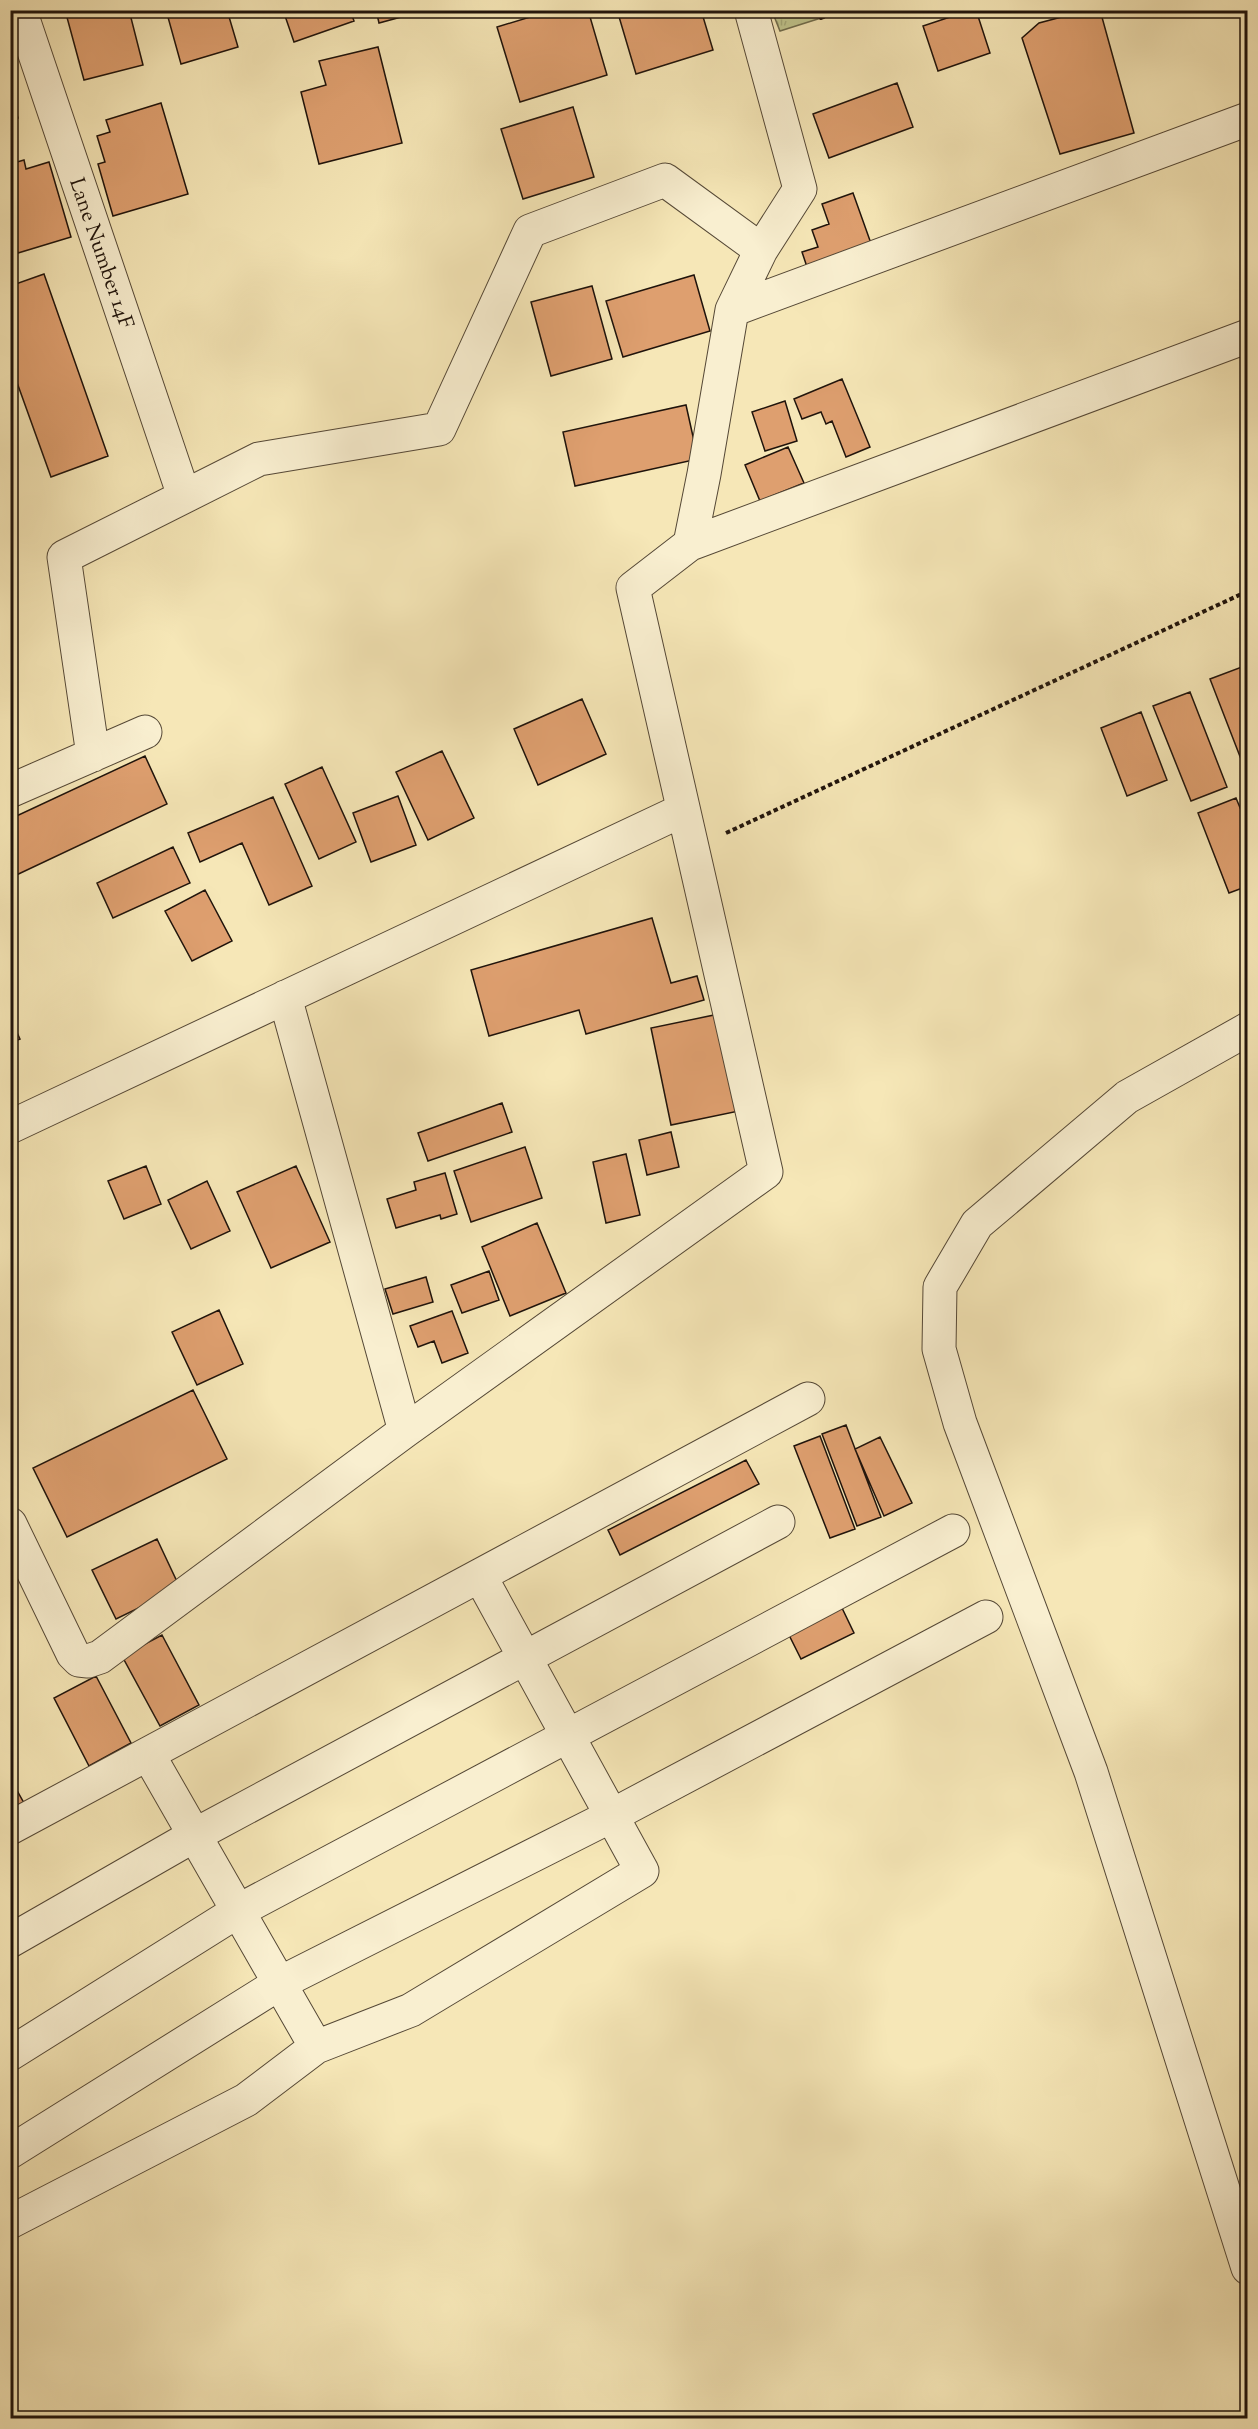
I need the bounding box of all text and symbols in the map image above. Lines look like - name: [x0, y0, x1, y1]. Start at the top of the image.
- street label: Lane Number 14F: [60, 174, 140, 333]

